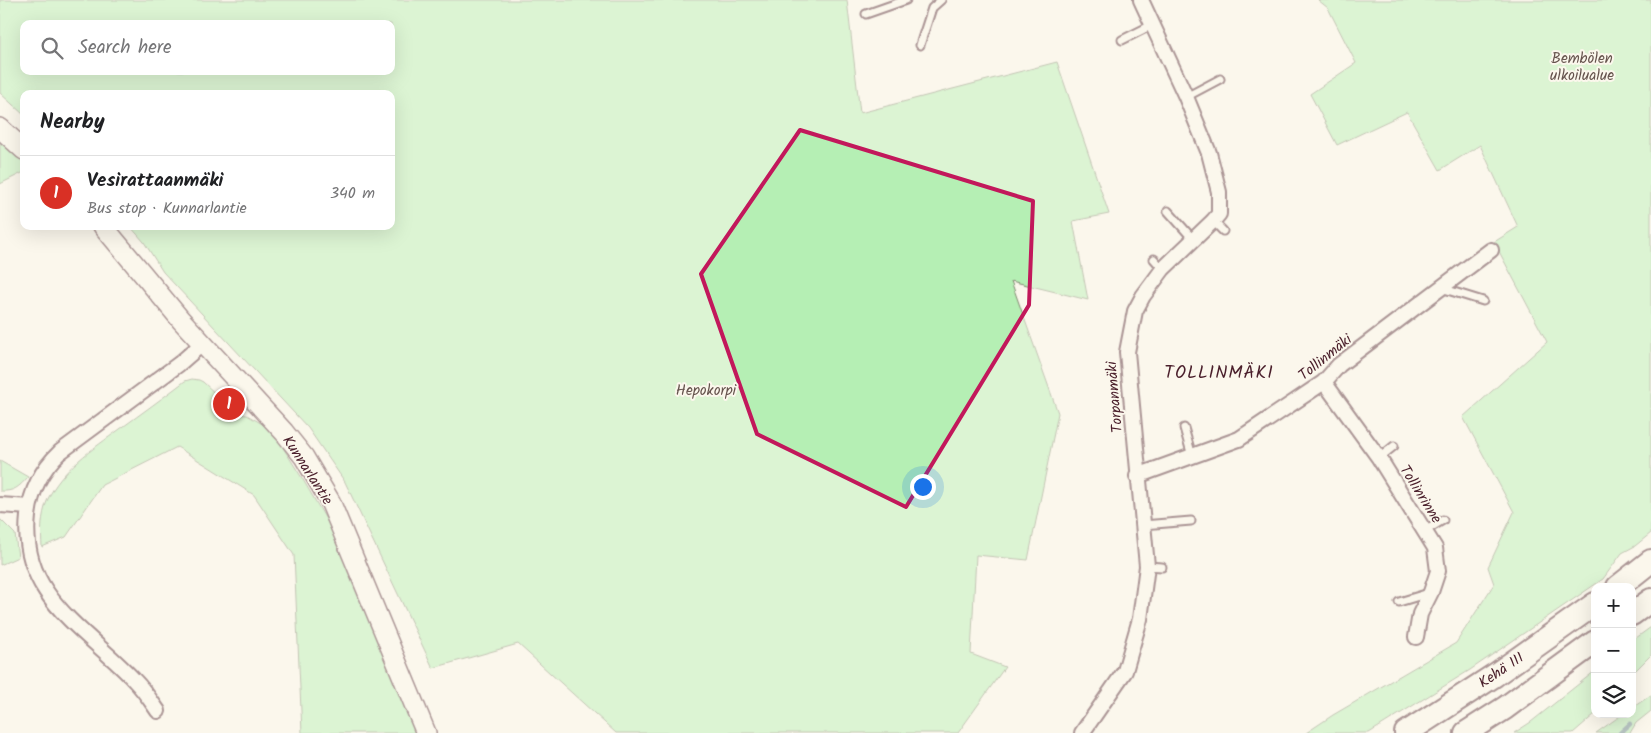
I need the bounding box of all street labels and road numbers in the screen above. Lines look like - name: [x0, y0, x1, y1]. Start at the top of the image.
- street label: Tollinmäki: [1293, 328, 1359, 387]
- street label: Torpanmäki: [1100, 359, 1130, 434]
- street label: Kunnarlantie: [276, 431, 339, 510]
- street label: Tollinrinne: [1393, 461, 1448, 529]
- street label: Kehä III: [1474, 647, 1530, 695]

